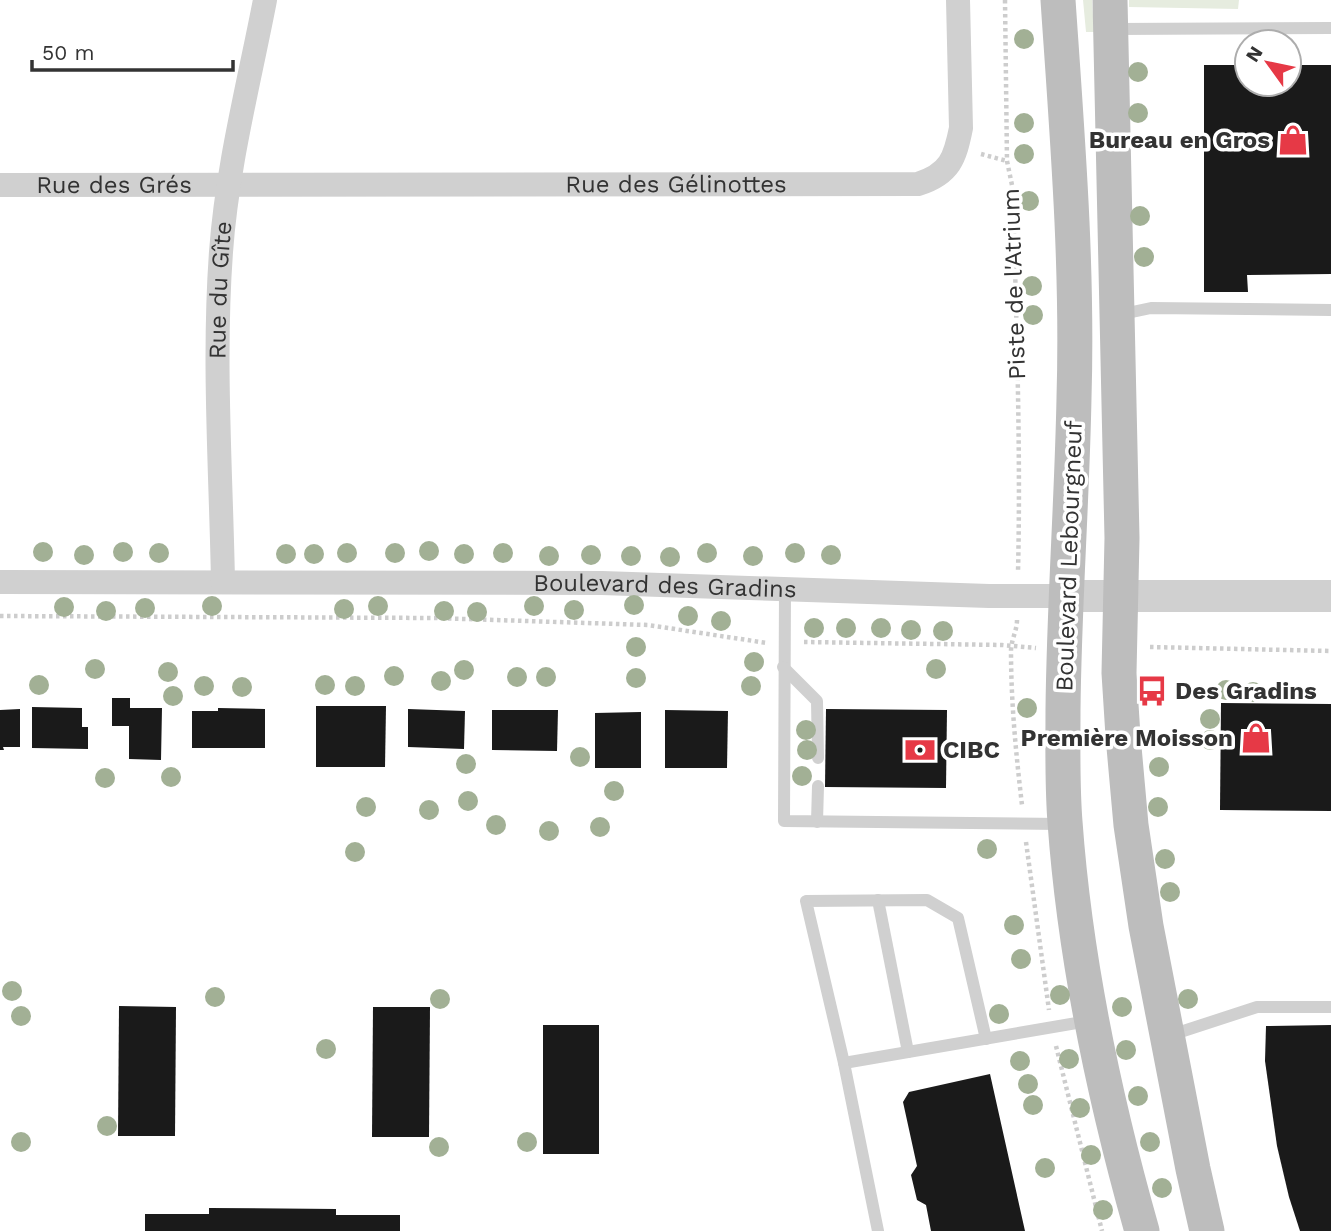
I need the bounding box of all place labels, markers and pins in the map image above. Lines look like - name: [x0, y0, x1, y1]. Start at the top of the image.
- shop icon: Bureau en Gros: [1276, 123, 1310, 157]
- place label: Bureau en Gros: [1089, 126, 1270, 154]
- bus stop icon: Des Gradins: [1135, 674, 1169, 708]
- place label: Des Gradins: [1175, 677, 1317, 705]
- shop icon: Première Moisson: [1239, 721, 1273, 755]
- place label: Première Moisson: [1021, 724, 1233, 752]
- bank icon: CIBC: [903, 733, 937, 767]
- place label: CIBC: [943, 736, 1000, 764]

